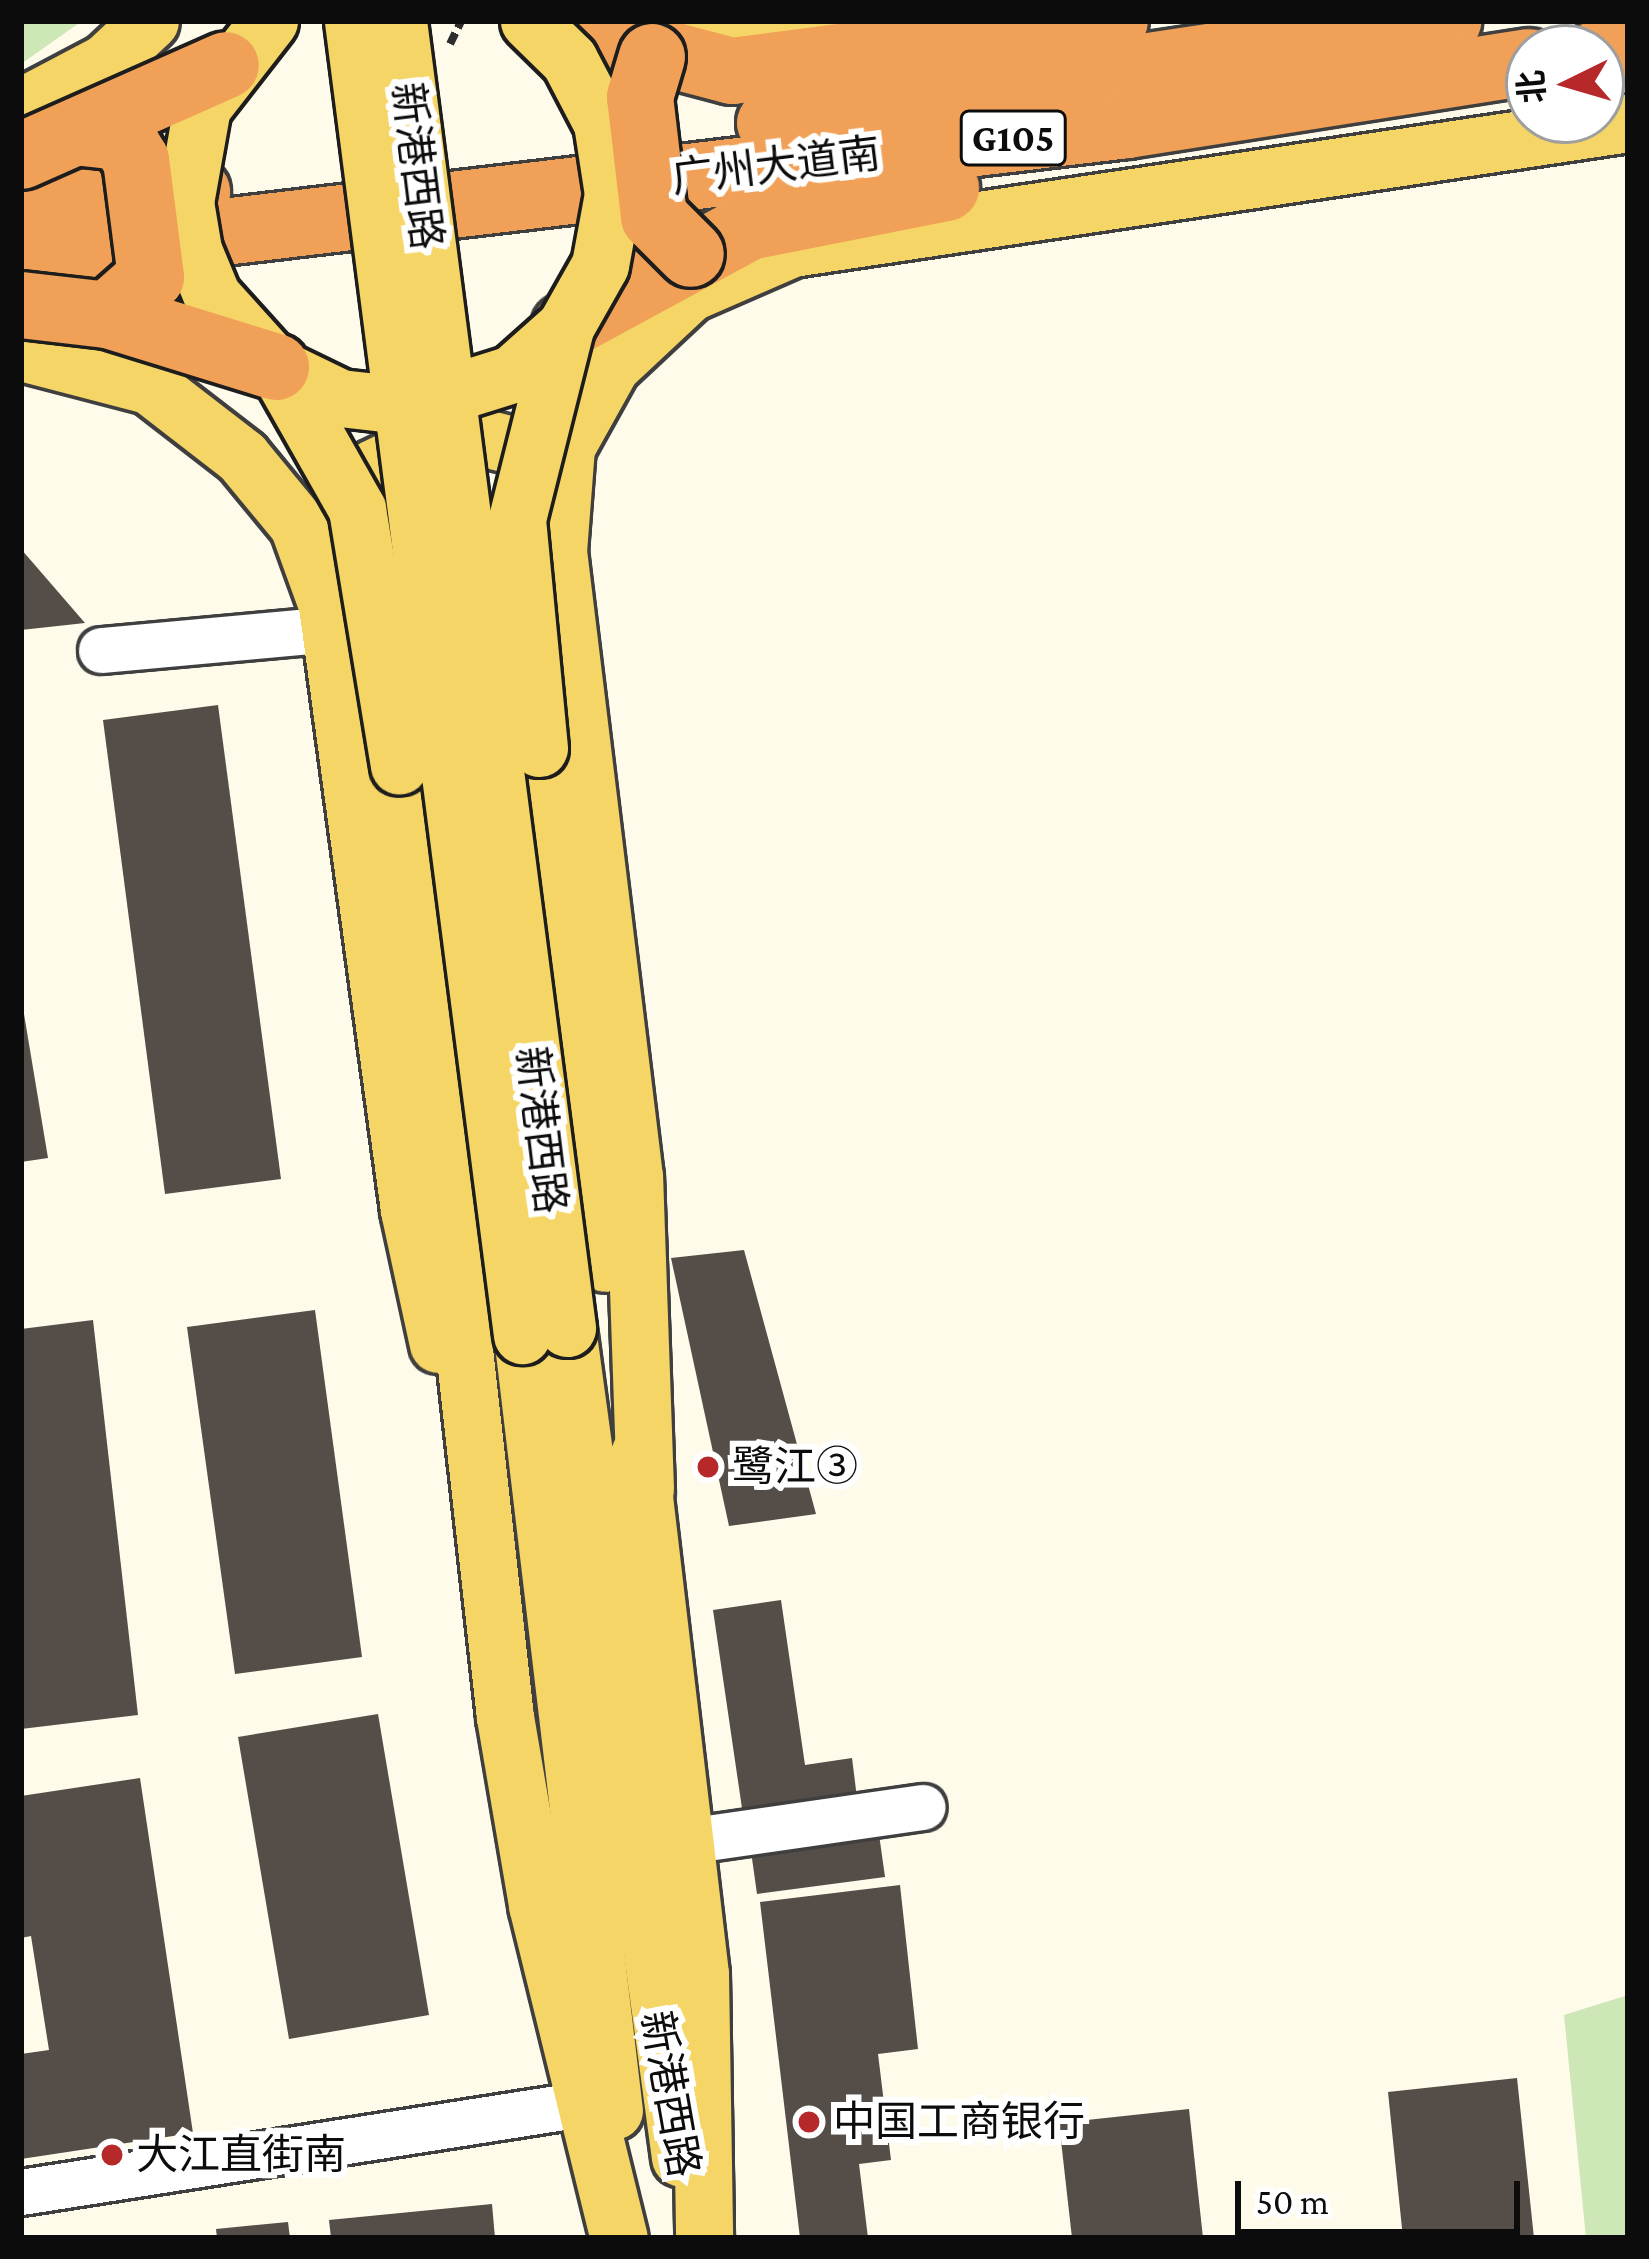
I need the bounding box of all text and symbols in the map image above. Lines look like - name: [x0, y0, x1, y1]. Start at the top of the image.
- north arrow: [1505, 24, 1625, 144]
- text: 北: [1512, 69, 1551, 105]
- street label: 新港西路: [382, 80, 452, 252]
- road number: G105: [959, 105, 1067, 171]
- street label: 广州大道南: [669, 128, 883, 204]
- street label: 新港西路: [506, 1044, 576, 1216]
- place label: 鹭江③: [732, 1442, 858, 1492]
- marker: 鹭江③: [695, 1454, 721, 1480]
- street label: 新港西路: [631, 2007, 709, 2181]
- place label: 中国工商银行: [833, 2097, 1085, 2147]
- marker: 中国工商银行: [796, 2109, 822, 2135]
- place label: 大江直街南: [136, 2130, 346, 2180]
- marker: 大江直街南: [99, 2142, 125, 2168]
- scale bar: [1241, 2157, 1526, 2231]
- text: 50 m: [1256, 2182, 1329, 2222]

